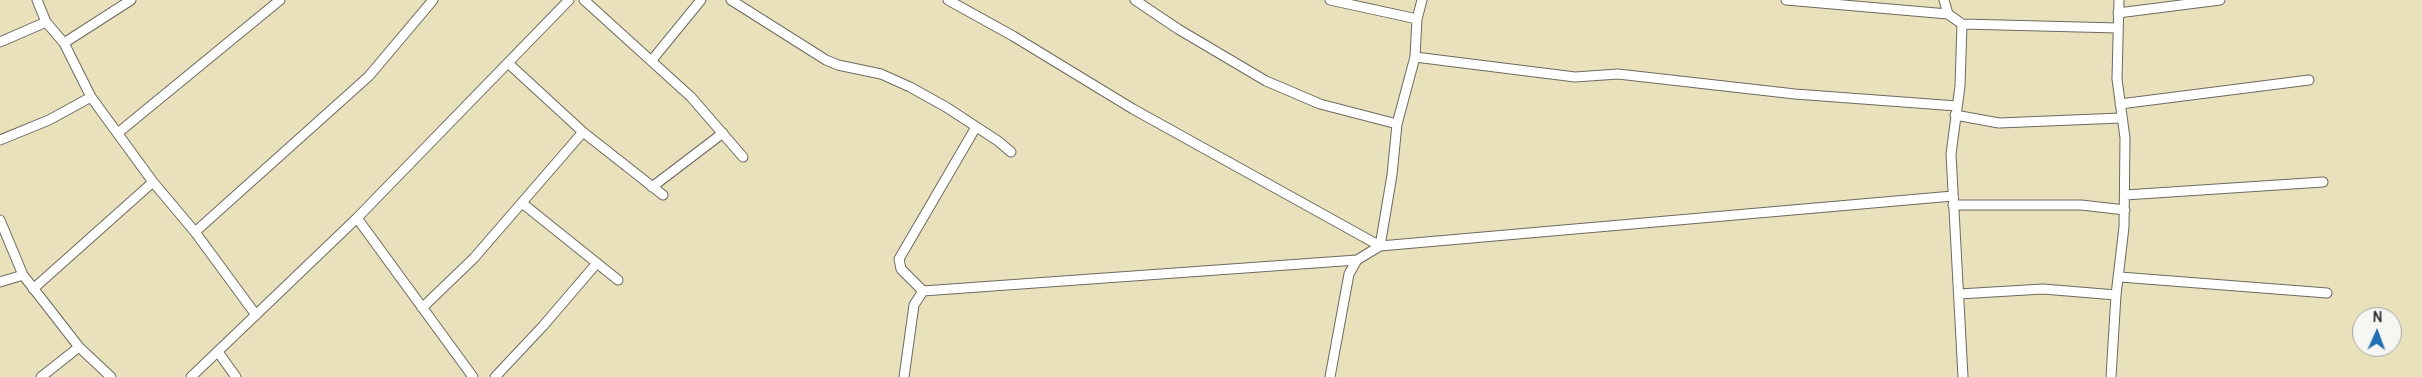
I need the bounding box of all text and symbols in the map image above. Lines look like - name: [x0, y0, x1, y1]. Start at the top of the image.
- north arrow: [2352, 307, 2402, 357]
- text: N: [2372, 309, 2383, 326]

